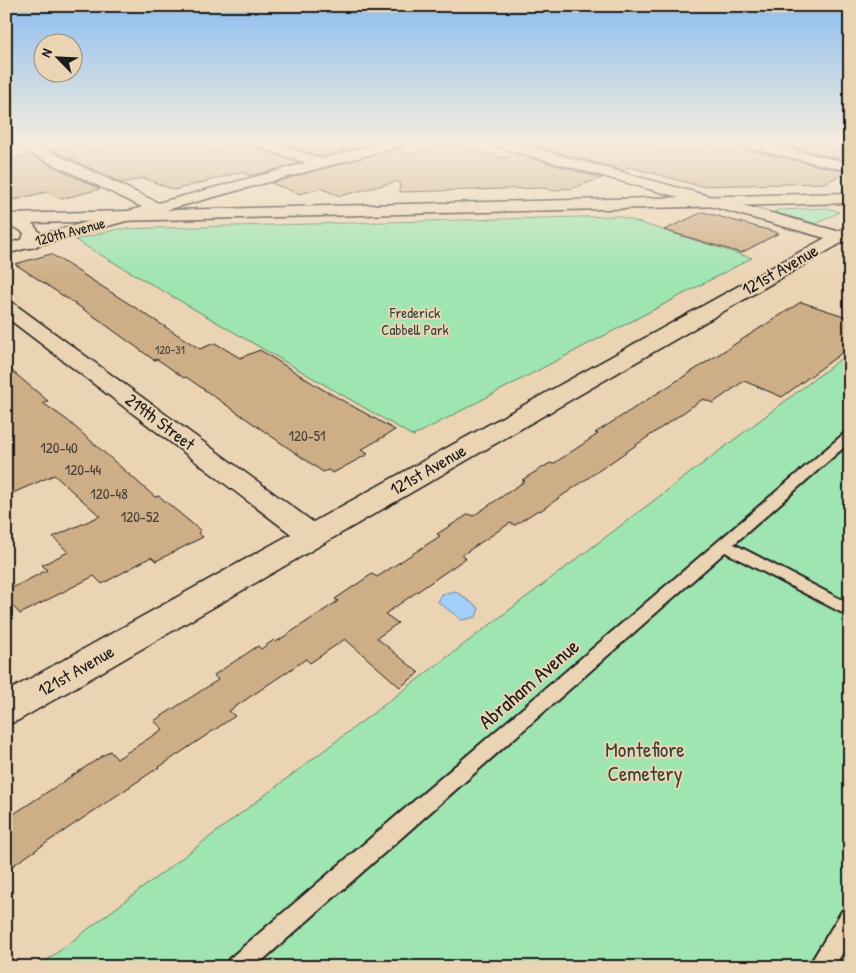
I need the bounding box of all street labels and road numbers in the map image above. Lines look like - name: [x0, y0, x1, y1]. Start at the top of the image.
- street label: 120th Avenue: [32, 212, 107, 251]
- street label: 121st Avenue: [737, 238, 823, 301]
- street label: 219th Street: [120, 387, 201, 457]
- street label: 121st Avenue: [385, 438, 471, 501]
- street label: Abraham Avenue: [472, 632, 585, 735]
- street label: 121st Avenue: [33, 639, 119, 702]

